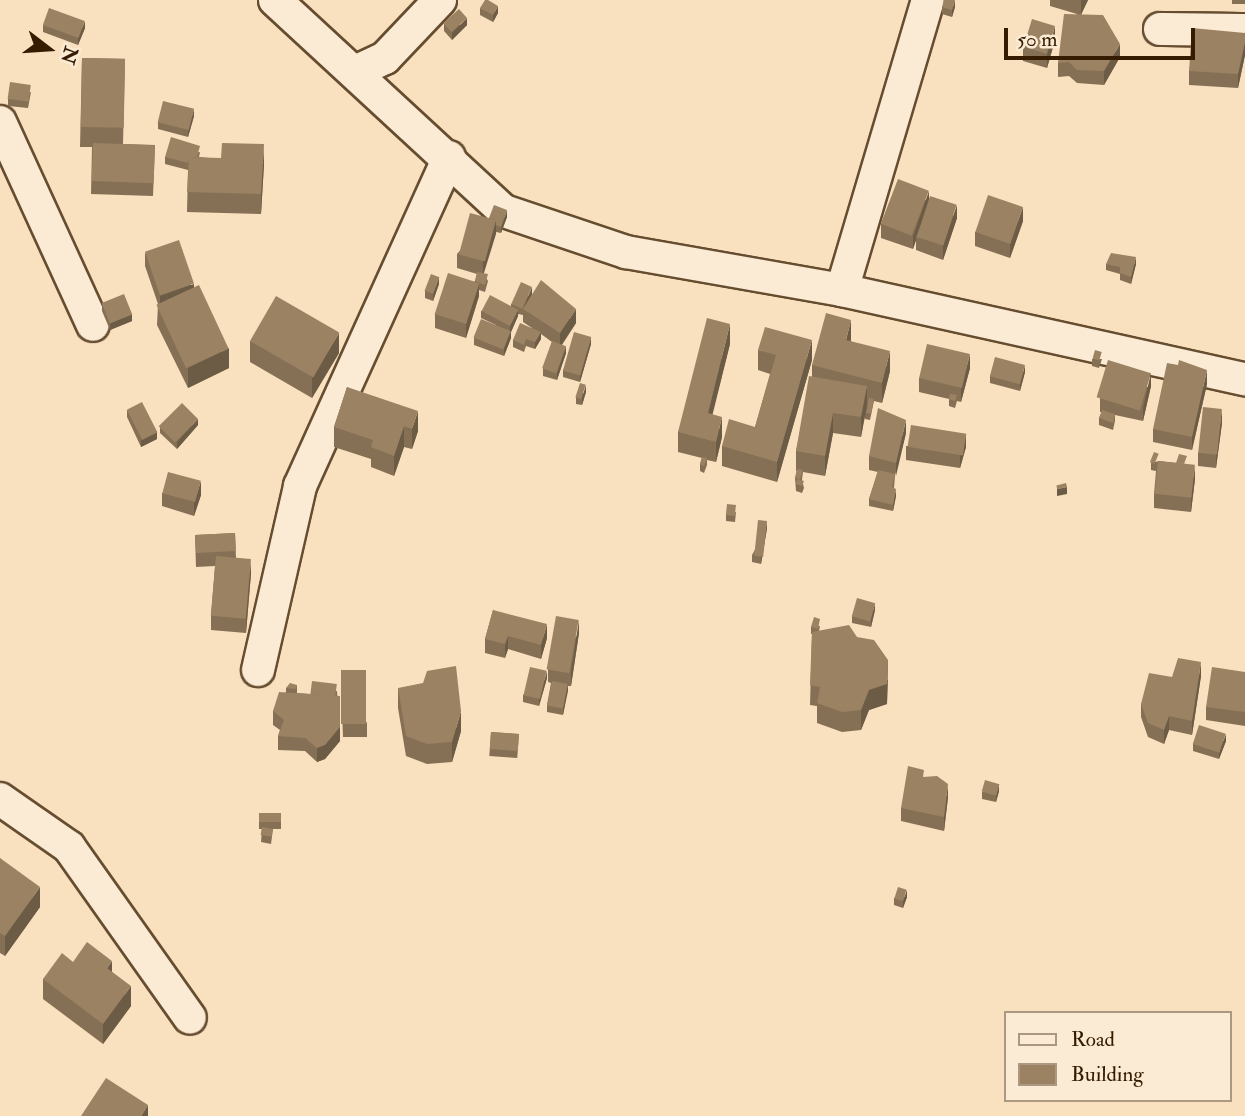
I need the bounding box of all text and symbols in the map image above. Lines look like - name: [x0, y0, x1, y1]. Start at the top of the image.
- north arrow: [14, 14, 84, 84]
- scale bar: [1007, 14, 1198, 58]
- text: 50 m: [1017, 26, 1058, 53]
- text: N: [55, 43, 83, 67]
- legend: [1004, 1011, 1231, 1102]
- text: Road: [1071, 1026, 1115, 1053]
- text: Building: [1071, 1061, 1144, 1088]

